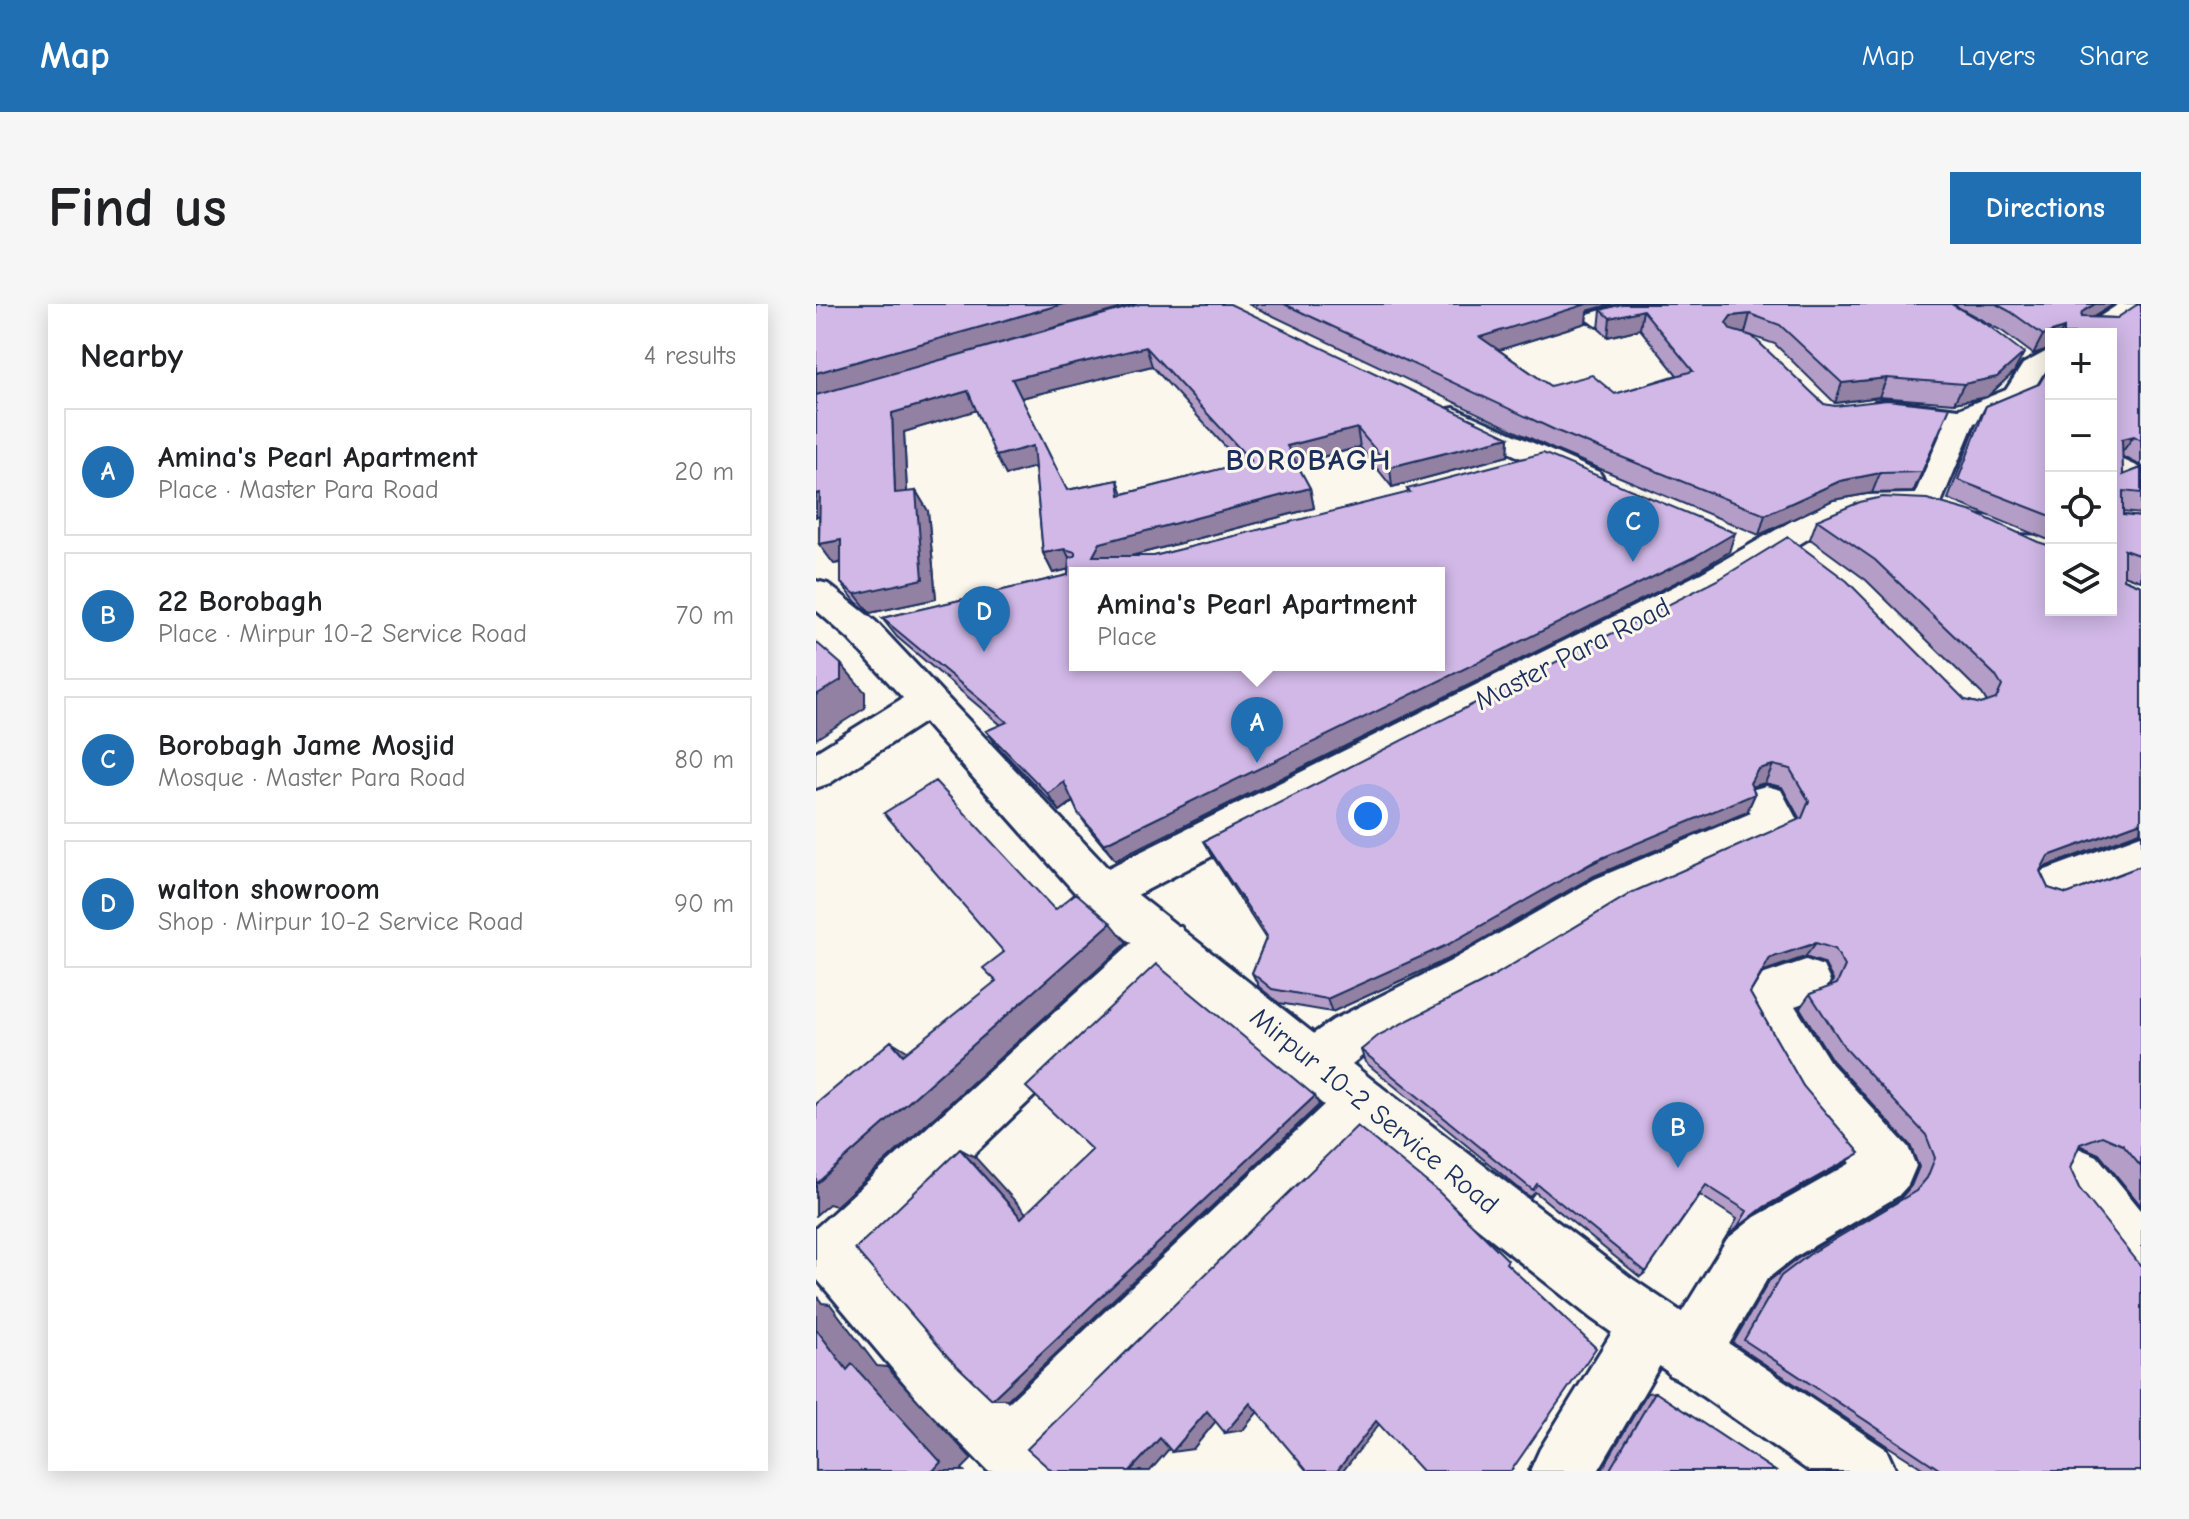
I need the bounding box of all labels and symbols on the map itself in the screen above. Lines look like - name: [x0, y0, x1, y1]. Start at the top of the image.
- district label: BOROBAGH: [1226, 443, 1393, 478]
- pin: C: [1607, 496, 1659, 562]
- pin: D: [958, 586, 1010, 652]
- street label: Master Para Road: [1469, 591, 1676, 717]
- pin: A: [1231, 697, 1283, 763]
- your location: [1348, 796, 1388, 836]
- street label: Mirpur 10-2 Service Road: [1244, 1001, 1505, 1221]
- pin: B: [1652, 1102, 1704, 1168]

